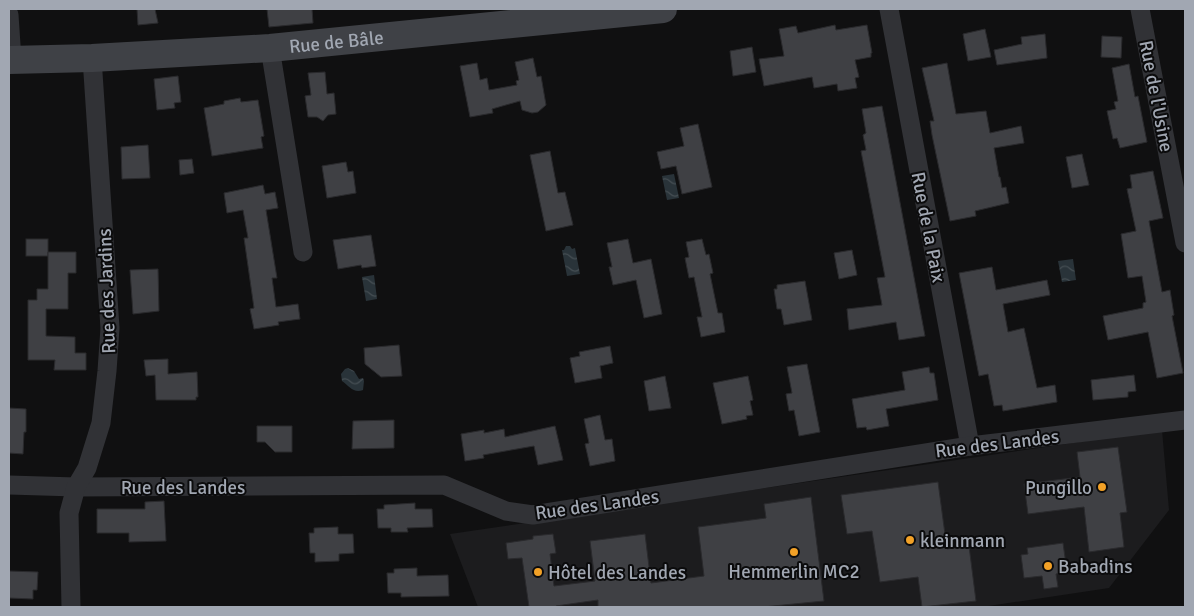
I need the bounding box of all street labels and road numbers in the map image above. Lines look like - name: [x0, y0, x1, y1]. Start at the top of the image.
- street label: Rue de Bâle: [288, 26, 385, 59]
- street label: Rue de l'Usine: [1133, 38, 1179, 154]
- street label: Rue de la Paix: [906, 170, 951, 285]
- street label: Rue des Jardins: [93, 228, 121, 354]
- street label: Rue des Landes: [934, 424, 1060, 464]
- street label: Rue des Landes: [121, 476, 245, 500]
- street label: Rue des Landes: [534, 484, 661, 526]

